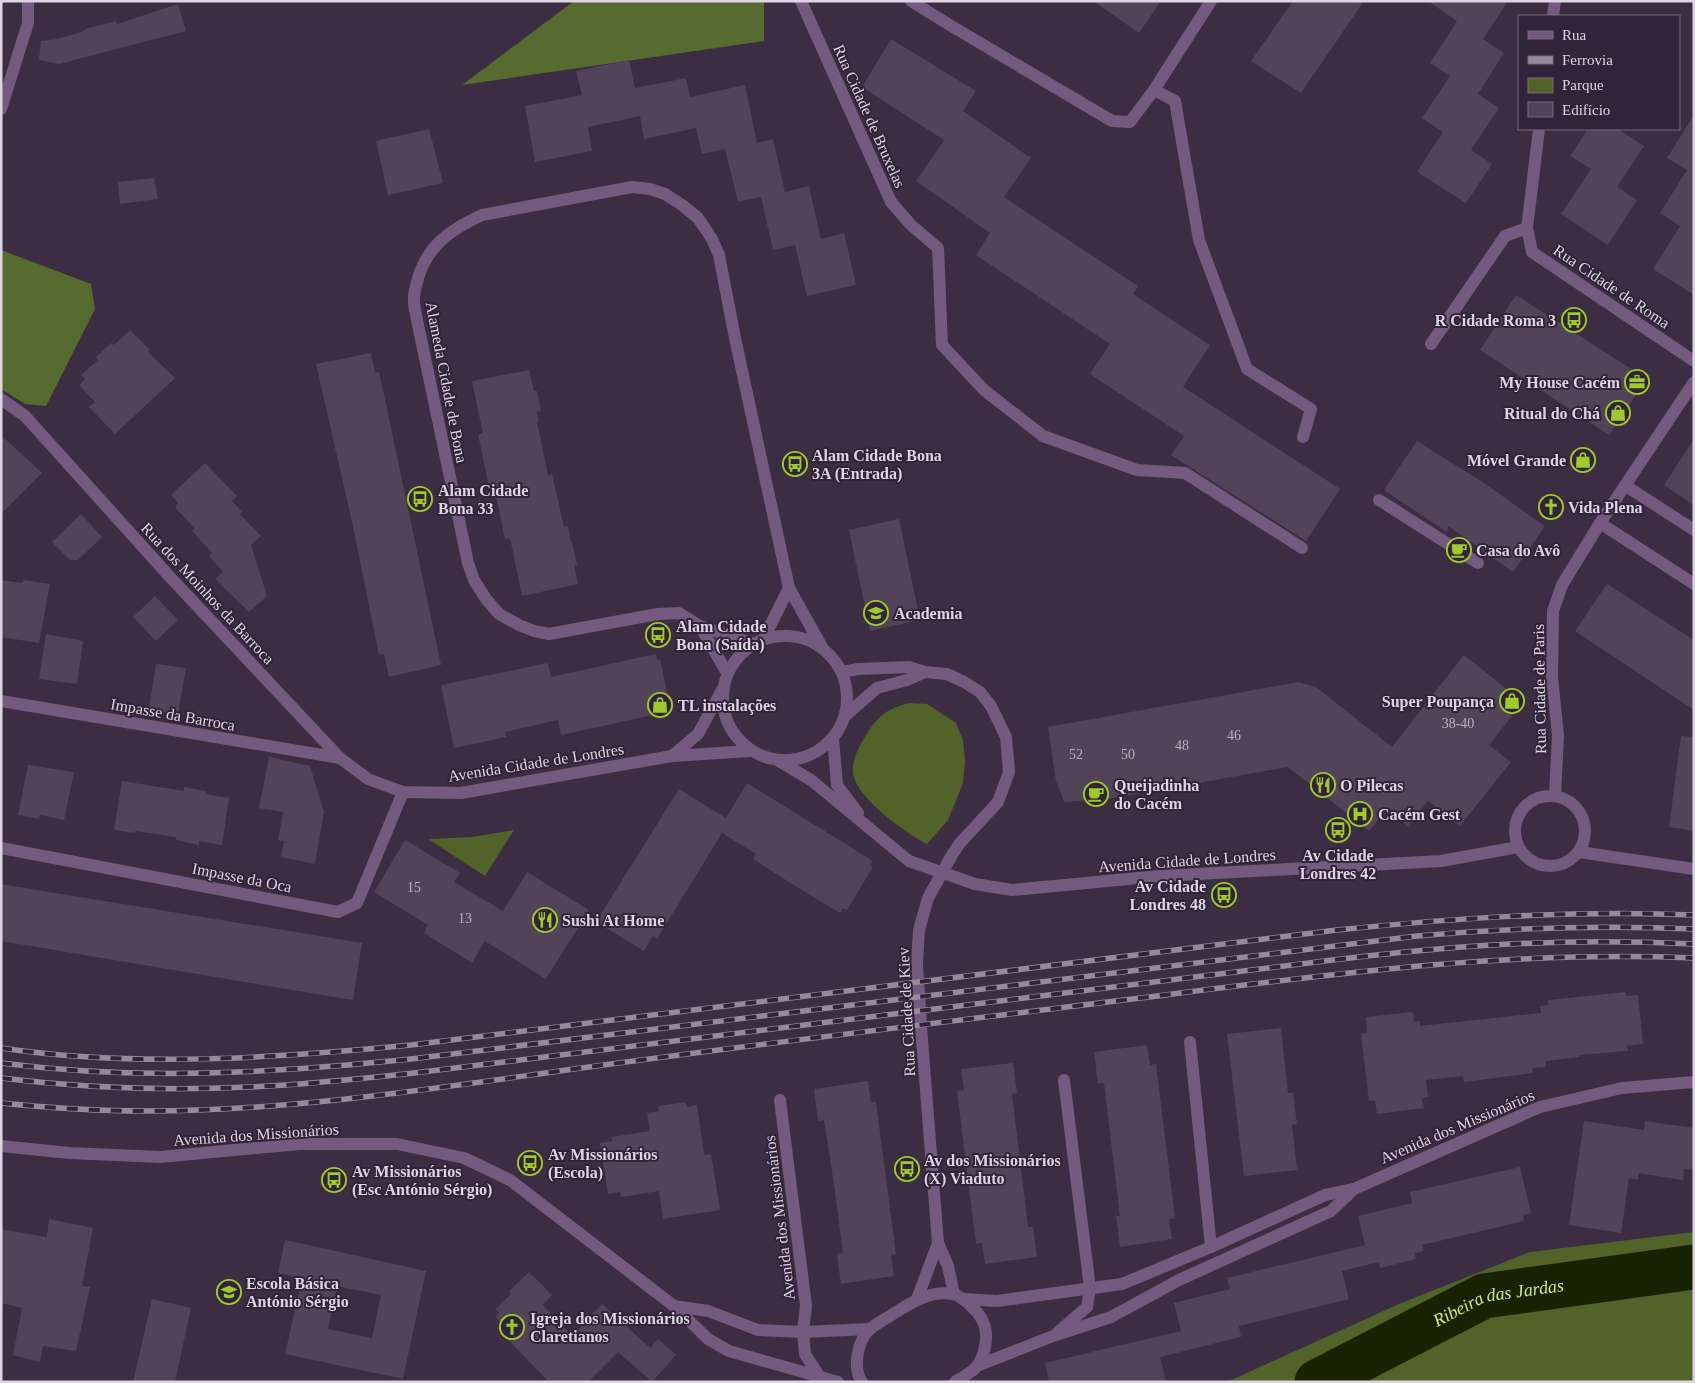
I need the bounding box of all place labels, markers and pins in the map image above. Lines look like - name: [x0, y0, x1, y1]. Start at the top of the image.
- bus stop icon: R Cidade Roma 3: [1561, 307, 1587, 333]
- place label: R Cidade Roma 3: [1435, 312, 1556, 329]
- office icon: My House Cacém: [1624, 369, 1650, 395]
- place label: My House Cacém: [1499, 374, 1621, 392]
- shop icon: Ritual do Chá: [1605, 400, 1631, 426]
- place label: Ritual do Chá: [1504, 405, 1600, 422]
- place label: Alam Cidade Bona 3A (Entrada): [812, 447, 942, 483]
- shop icon: Móvel Grande: [1570, 447, 1596, 473]
- bus stop icon: Alam Cidade Bona 3A (Entrada): [782, 451, 808, 477]
- place label: Móvel Grande: [1467, 452, 1566, 469]
- place label: Alam Cidade Bona 33: [438, 482, 528, 517]
- bus stop icon: Alam Cidade Bona 33: [407, 486, 433, 512]
- church icon: Vida Plena: [1538, 494, 1564, 520]
- place label: Vida Plena: [1568, 499, 1643, 516]
- cafe icon: Casa do Avô: [1446, 537, 1472, 563]
- place label: Casa do Avô: [1476, 542, 1560, 559]
- school or university icon: Academia: [863, 600, 889, 626]
- place label: Academia: [894, 605, 962, 622]
- place label: Alam Cidade Bona (Saída): [676, 618, 766, 654]
- bus stop icon: Alam Cidade Bona (Saída): [645, 622, 671, 648]
- shop icon: Super Poupança: [1499, 688, 1525, 714]
- shop icon: TL instalações: [647, 692, 673, 718]
- place label: Super Poupança: [1382, 693, 1494, 711]
- place label: TL instalações: [678, 697, 776, 715]
- restaurant icon: O Pilecas: [1310, 772, 1336, 798]
- place label: Queijadinha do Cacém: [1114, 777, 1199, 812]
- place label: O Pilecas: [1340, 777, 1404, 794]
- cafe icon: Queijadinha do Cacém: [1083, 781, 1109, 807]
- hospital icon: Cacém Gest: [1347, 801, 1373, 827]
- place label: Cacém Gest: [1378, 806, 1461, 823]
- bus stop icon: Av Cidade Londres 42: [1325, 817, 1351, 843]
- place label: Av Cidade Londres 42: [1300, 847, 1376, 882]
- place label: Av Cidade Londres 48: [1129, 878, 1206, 913]
- bus stop icon: Av Cidade Londres 48: [1211, 882, 1237, 908]
- restaurant icon: Sushi At Home: [532, 907, 558, 933]
- place label: Sushi At Home: [562, 912, 664, 929]
- place label: Av Missionários (Escola): [548, 1146, 657, 1182]
- bus stop icon: Av Missionários (Escola): [517, 1150, 543, 1176]
- place label: Av dos Missionários (X) Viaduto: [924, 1152, 1061, 1188]
- bus stop icon: Av dos Missionários (X) Viaduto: [894, 1156, 920, 1182]
- place label: Av Missionários (Esc António Sérgio): [352, 1163, 492, 1199]
- bus stop icon: Av Missionários (Esc António Sérgio): [321, 1167, 347, 1193]
- place label: Escola Básica António Sérgio: [246, 1275, 349, 1311]
- school or university icon: Escola Básica António Sérgio: [216, 1279, 242, 1305]
- place label: Igreja dos Missionários Claretianos: [530, 1310, 690, 1345]
- church icon: Igreja dos Missionários Claretianos: [499, 1314, 525, 1340]

